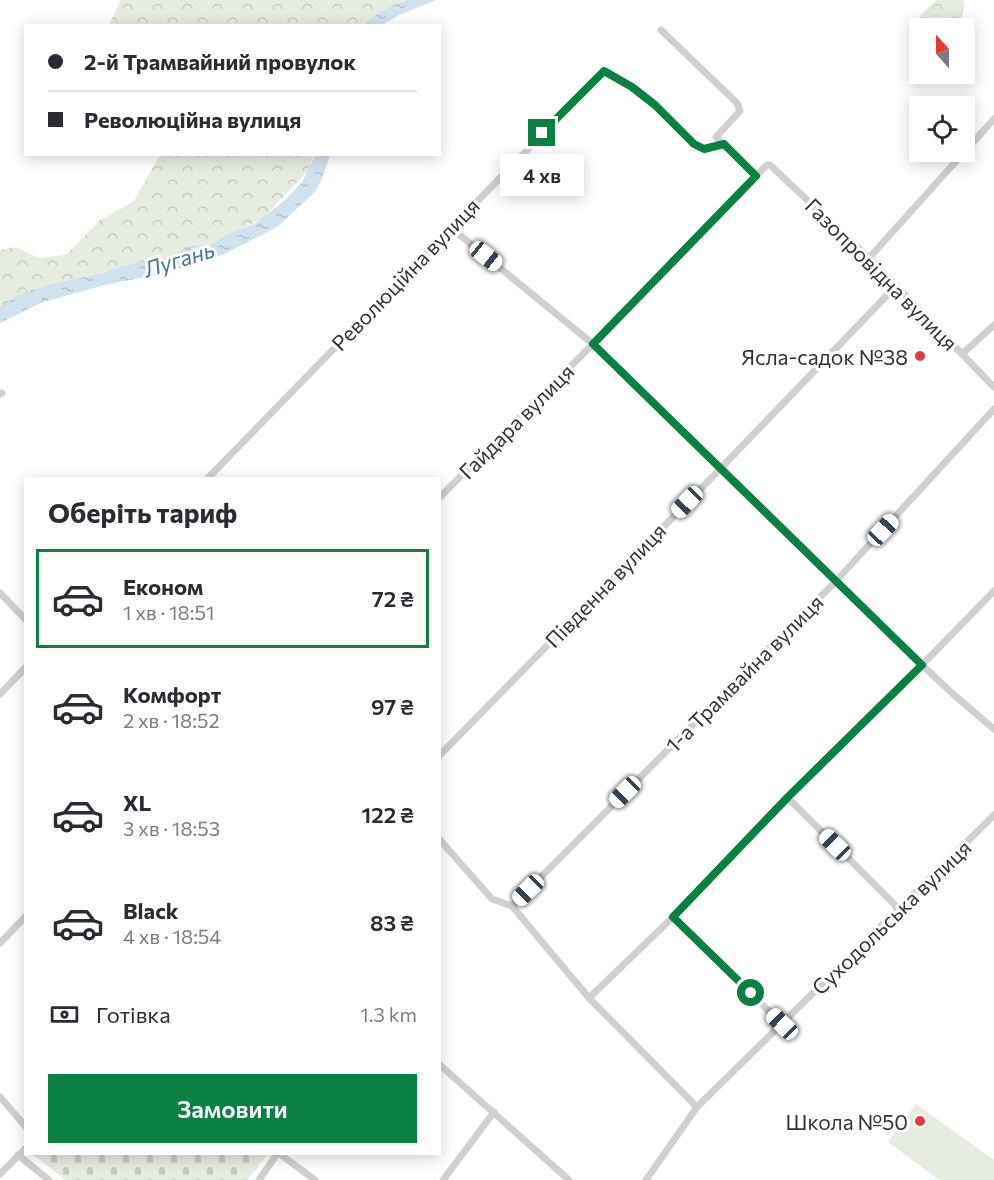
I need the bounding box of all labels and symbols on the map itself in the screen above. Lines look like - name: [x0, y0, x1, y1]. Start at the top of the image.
- north arrow: [909, 18, 975, 84]
- route end: [528, 119, 555, 146]
- callout: 4 хв: [500, 154, 584, 196]
- street label: Революційна вулиця: [326, 193, 484, 355]
- street label: Газопровідна вулиця: [801, 193, 963, 355]
- water label: Лугань: [139, 235, 218, 283]
- car: [466, 238, 506, 274]
- place label: Ясла-садок №38: [741, 344, 908, 369]
- marker: Ясла-садок №38: [913, 349, 927, 363]
- street label: Гайдара вулиця: [453, 358, 579, 484]
- car: [668, 483, 706, 521]
- car: [864, 511, 902, 549]
- street label: Південна вулиця: [539, 518, 671, 652]
- street label: 1-а Трамвайна вулиця: [660, 589, 828, 757]
- car: [606, 773, 644, 811]
- car: [816, 826, 854, 864]
- street label: Суходольська вулиця: [806, 835, 976, 999]
- car: [509, 871, 547, 909]
- route start: [737, 979, 764, 1006]
- car: [763, 1005, 801, 1043]
- place label: Школа №50: [785, 1109, 908, 1134]
- marker: Школа №50: [913, 1114, 927, 1128]

